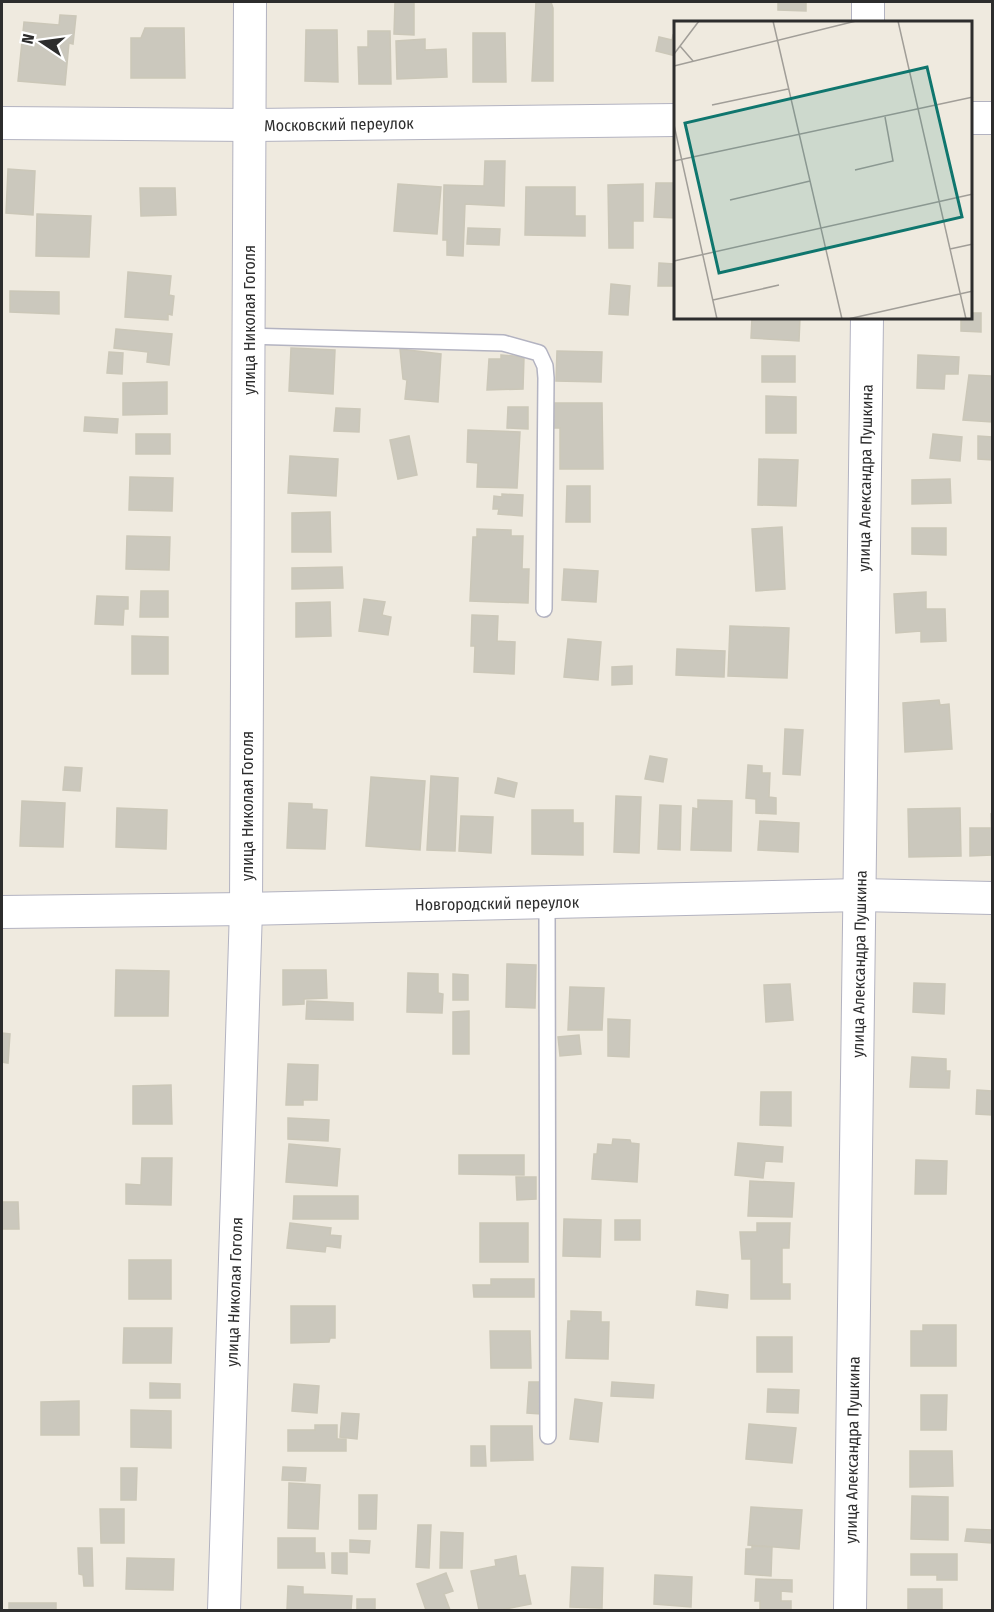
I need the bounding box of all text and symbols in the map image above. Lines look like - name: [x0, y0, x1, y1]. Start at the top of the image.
- north arrow: [12, 12, 72, 72]
- inset map: [674, 21, 973, 320]
- text: N: [18, 32, 38, 46]
- street label: Московский переулок: [264, 114, 414, 135]
- street label: улица Николая Гоголя: [240, 245, 259, 395]
- street label: улица Александра Пушкина: [854, 384, 877, 572]
- street label: улица Николая Гоголя: [238, 731, 257, 881]
- street label: улица Александра Пушкина: [848, 870, 871, 1058]
- street label: Новгородский переулок: [415, 893, 580, 914]
- street label: улица Николая Гоголя: [222, 1217, 247, 1367]
- street label: улица Александра Пушкина: [841, 1356, 864, 1544]

